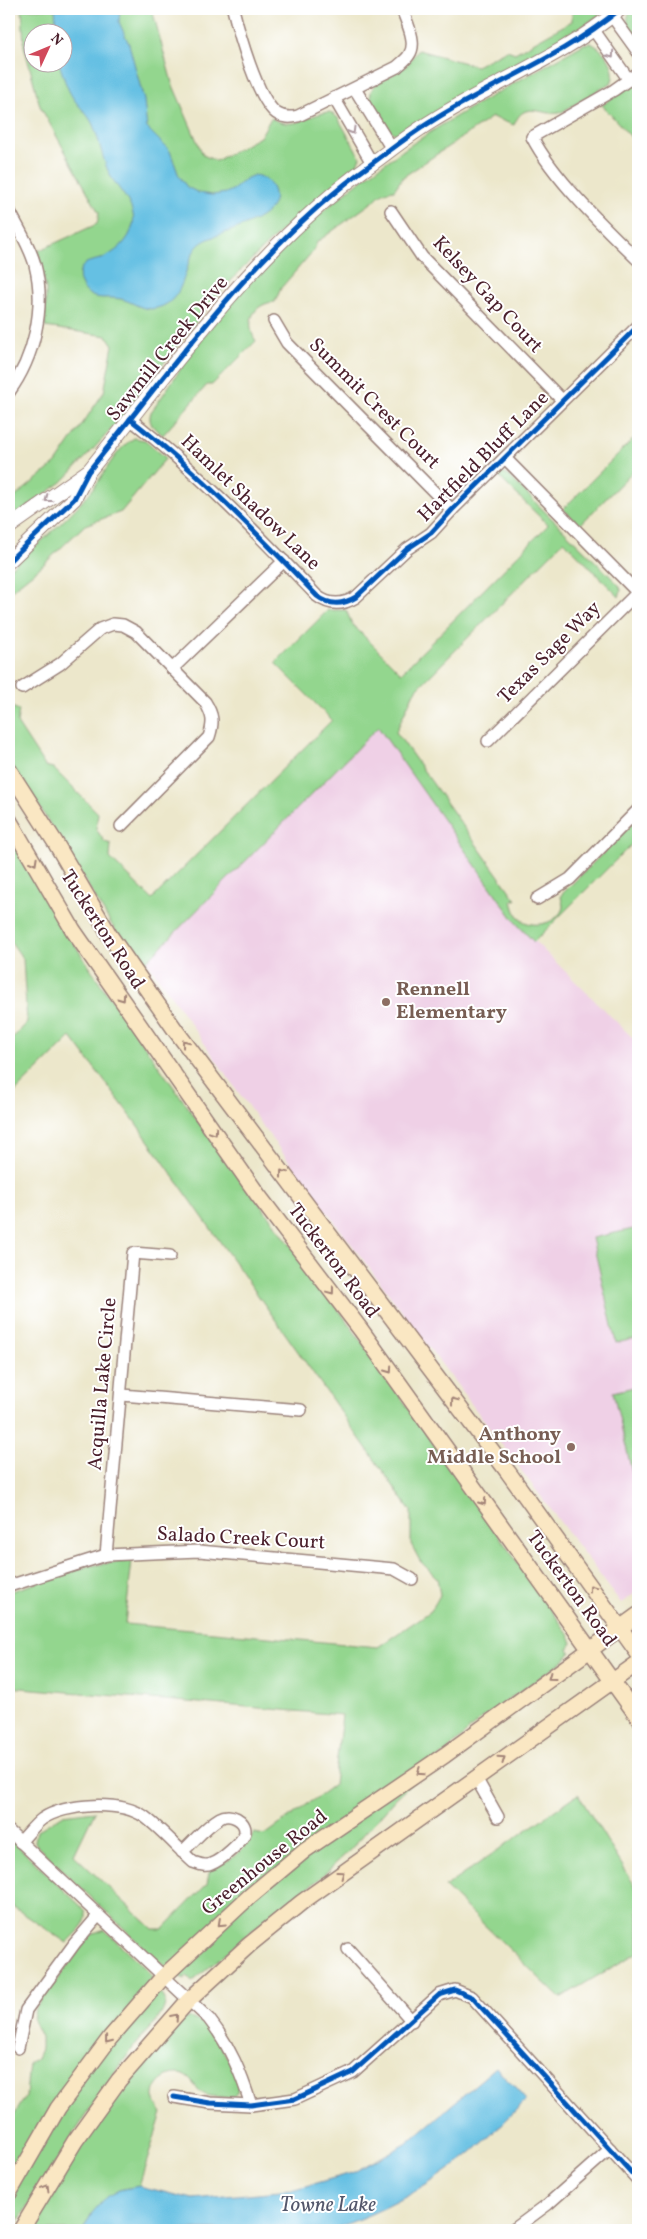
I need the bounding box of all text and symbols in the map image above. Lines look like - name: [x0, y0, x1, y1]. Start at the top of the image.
- north arrow: [22, 22, 72, 72]
- text: N: [46, 30, 67, 50]
- one-way arrow: [605, 49, 614, 58]
- one-way arrow: [346, 126, 356, 135]
- street label: Kelsey Gap Court: [425, 230, 549, 360]
- street label: Sawmill Creek Drive: [101, 270, 235, 428]
- street label: Summit Crest Court: [302, 332, 446, 476]
- street label: Hartfield Bluff Lane: [412, 385, 556, 529]
- street label: Hamlet Shadow Lane: [174, 429, 326, 577]
- one-way arrow: [45, 493, 54, 501]
- street label: Texas Sage Way: [492, 595, 608, 711]
- one-way arrow: [28, 856, 38, 865]
- street label: Tuckerton Road: [53, 865, 151, 995]
- place label: Rennell Elementary: [396, 976, 507, 1027]
- one-way arrow: [116, 992, 125, 1002]
- marker: Rennell Elementary: [380, 996, 392, 1008]
- one-way arrow: [182, 1039, 191, 1049]
- one-way arrow: [208, 1126, 217, 1136]
- one-way arrow: [280, 1170, 288, 1179]
- street label: Tuckerton Road: [280, 1198, 386, 1324]
- one-way arrow: [326, 1285, 334, 1294]
- street label: Acquilla Lake Circle: [81, 1296, 125, 1472]
- one-way arrow: [383, 1364, 392, 1374]
- one-way arrow: [451, 1398, 459, 1407]
- place label: Anthony Middle School: [427, 1421, 561, 1472]
- marker: Anthony Middle School: [565, 1441, 577, 1453]
- one-way arrow: [477, 1497, 487, 1506]
- street label: Salado Creek Court: [156, 1521, 326, 1557]
- street label: Tuckerton Road: [519, 1525, 623, 1653]
- one-way arrow: [589, 1584, 598, 1594]
- one-way arrow: [548, 1671, 557, 1681]
- one-way arrow: [496, 1756, 506, 1765]
- one-way arrow: [416, 1766, 425, 1775]
- street label: Greenhouse Road: [196, 1803, 334, 1923]
- one-way arrow: [335, 1871, 345, 1880]
- one-way arrow: [217, 1917, 226, 1926]
- one-way arrow: [169, 2014, 178, 2023]
- one-way arrow: [106, 2034, 114, 2043]
- one-way arrow: [40, 2185, 50, 2194]
- water label: Towne Lake: [280, 2191, 376, 2220]

